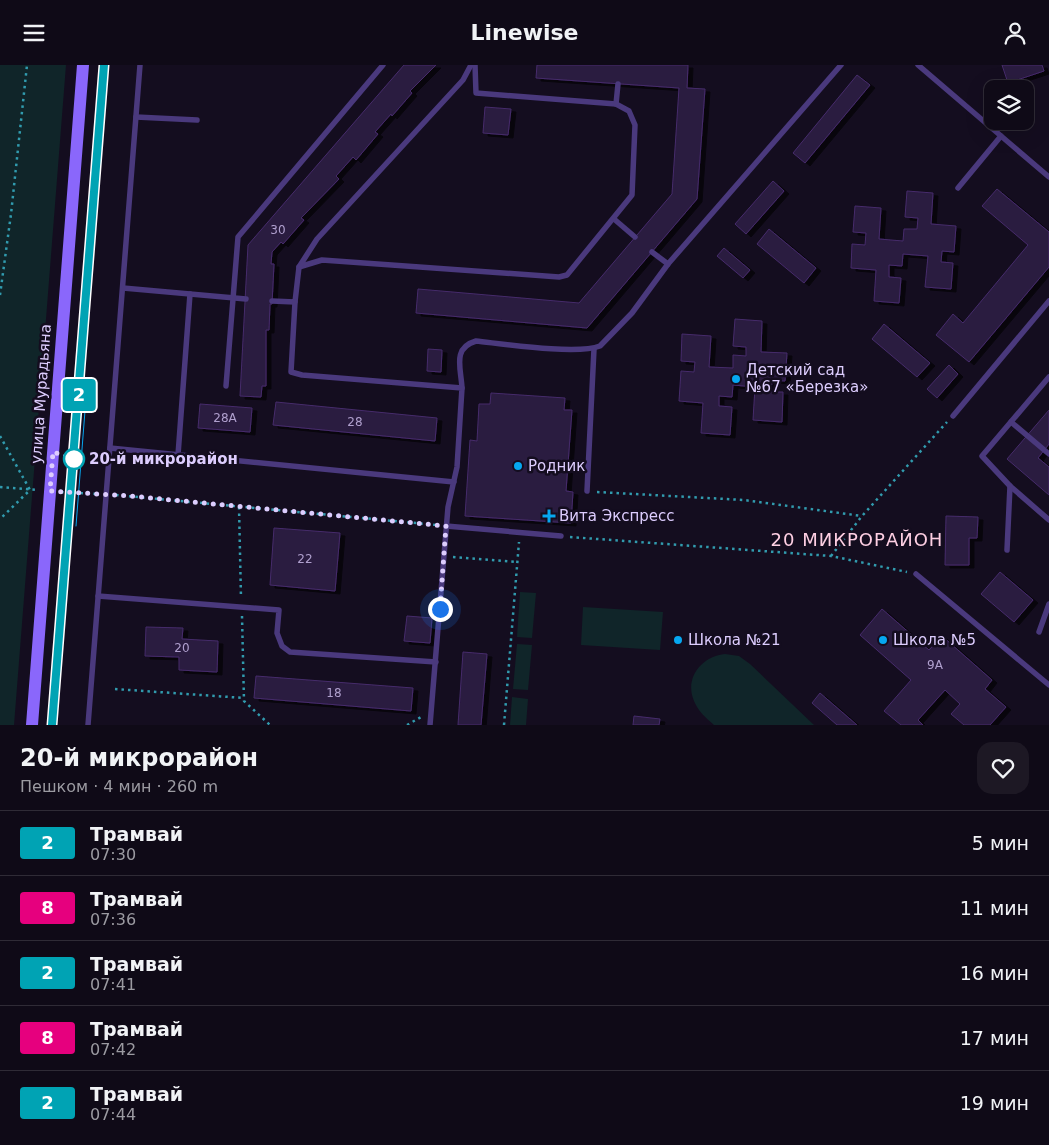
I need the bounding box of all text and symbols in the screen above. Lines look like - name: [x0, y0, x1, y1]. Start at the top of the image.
- icon: menu: [20, 19, 48, 47]
- icon: person: [1001, 19, 1029, 47]
- text: Linewise: [470, 20, 579, 45]
- map controls: [984, 80, 1034, 130]
- button: layers: [984, 80, 1034, 130]
- house number: 30: [270, 223, 286, 237]
- street label: улица Мурадьяна: [27, 323, 55, 465]
- place label: Детский сад №67 «Березка»: [746, 361, 868, 396]
- marker: Детский сад №67 «Березка»: [730, 373, 742, 385]
- line badge: 2: [63, 379, 95, 411]
- text: 2: [73, 384, 85, 405]
- house number: 28А: [213, 411, 238, 425]
- house number: 28: [347, 415, 363, 429]
- marker: 20-й микрорайон: [63, 448, 85, 470]
- place label: 20-й микрорайон: [89, 450, 238, 468]
- place label: Родник: [528, 457, 585, 475]
- marker: Родник: [512, 460, 524, 472]
- place label: Вита Экспресс: [559, 507, 675, 525]
- marker: Вита Экспресс: [543, 510, 555, 522]
- district label: 20 МИКРОРАЙОН: [771, 529, 943, 550]
- house number: 22: [297, 552, 313, 566]
- your location: [428, 597, 453, 622]
- place label: Школа №21: [688, 631, 781, 649]
- place label: Школа №5: [893, 631, 976, 649]
- marker: Школа №21: [672, 634, 684, 646]
- marker: Школа №5: [877, 634, 889, 646]
- house number: 20: [174, 641, 190, 655]
- house number: 9А: [927, 658, 944, 672]
- house number: 18: [326, 686, 342, 700]
- button: heart: [977, 742, 1029, 794]
- text: 20-й микрорайон: [20, 744, 258, 772]
- text: Пешком · 4 мин · 260 m: [20, 777, 218, 796]
- text: Трамвай: [90, 823, 183, 845]
- text: 2: [41, 832, 54, 853]
- text: 5 мин: [972, 832, 1029, 854]
- text: 07:30: [90, 845, 136, 864]
- text: Трамвай: [90, 888, 183, 910]
- text: 8: [41, 897, 54, 918]
- text: 11 мин: [960, 897, 1029, 919]
- text: 07:36: [90, 910, 136, 929]
- text: Трамвай: [90, 953, 183, 975]
- text: 2: [41, 962, 54, 983]
- text: 16 мин: [960, 962, 1029, 984]
- text: 07:41: [90, 975, 136, 994]
- text: Трамвай: [90, 1018, 183, 1040]
- text: 8: [41, 1027, 54, 1048]
- text: 17 мин: [960, 1027, 1029, 1049]
- text: 07:42: [90, 1040, 136, 1059]
- text: Трамвай: [90, 1083, 183, 1105]
- text: 2: [41, 1092, 54, 1113]
- text: 19 мин: [960, 1092, 1029, 1114]
- text: 07:44: [90, 1105, 136, 1124]

